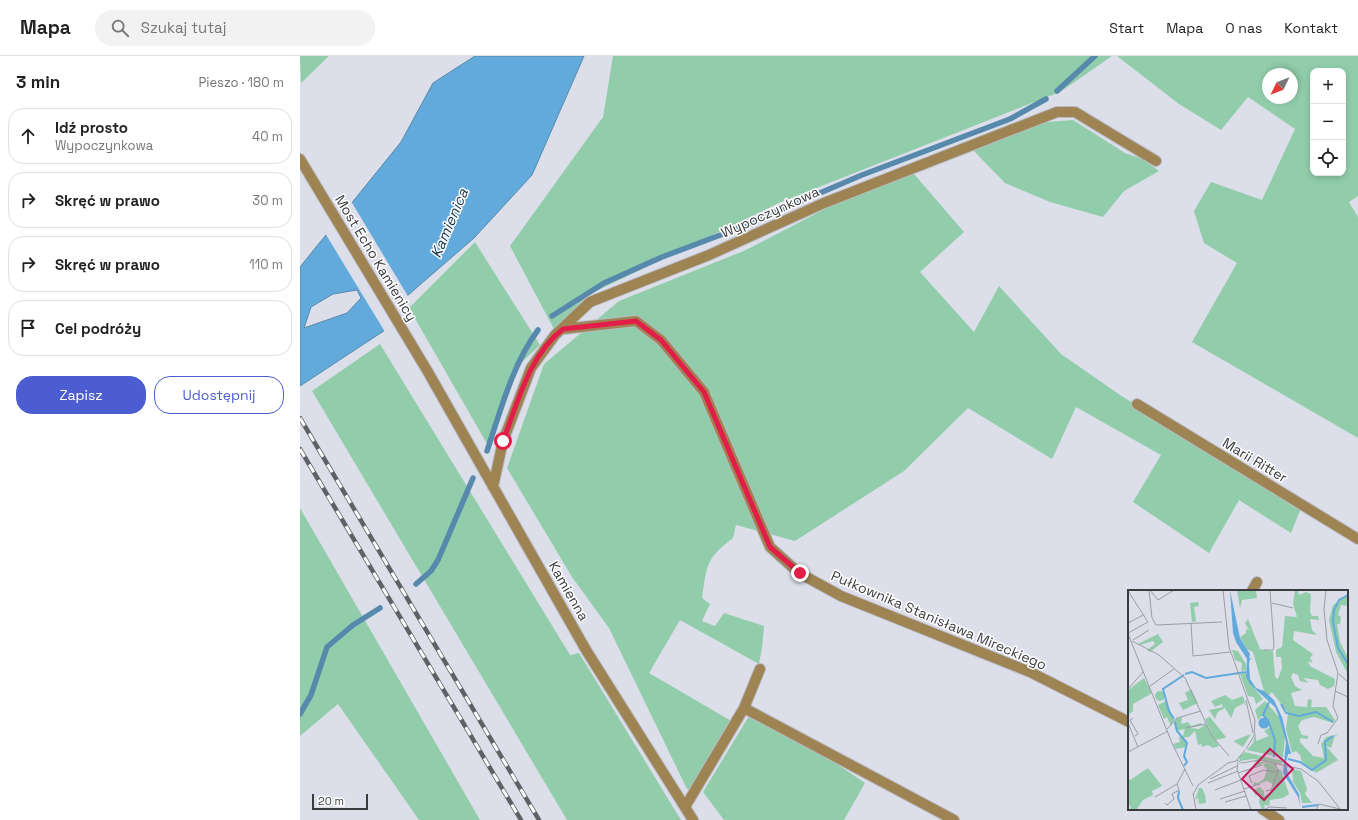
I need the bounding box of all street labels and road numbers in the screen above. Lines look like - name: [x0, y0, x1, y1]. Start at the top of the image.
- street label: Wypoczynkowa: [718, 182, 822, 242]
- street label: Most Echo Kamienicy: [331, 191, 421, 325]
- street label: Marii Ritter: [1219, 434, 1291, 486]
- street label: Kamienna: [545, 558, 593, 624]
- street label: Pułkownika Stanisława Mireckiego: [829, 566, 1049, 674]

